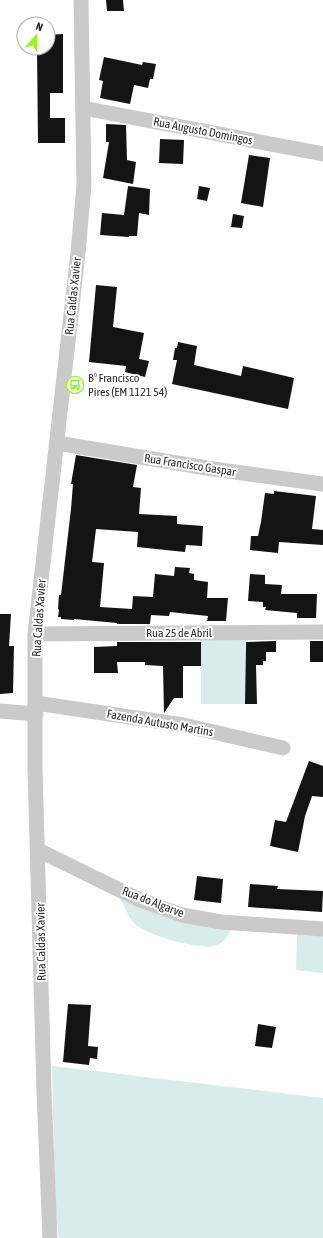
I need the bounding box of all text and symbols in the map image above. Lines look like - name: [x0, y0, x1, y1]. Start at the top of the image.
- north arrow: [16, 16, 56, 56]
- text: N: [34, 20, 45, 33]
- street label: Rua Augusto Domingos: [152, 115, 254, 147]
- street label: Rua Caldas Xavier: [62, 256, 84, 335]
- place label: Bº Francisco Pires (EM 1121 54): [88, 371, 167, 399]
- bus stop icon: Bº Francisco Pires (EM 1121 54): [65, 375, 85, 395]
- street label: Rua Francisco Gaspar: [143, 451, 237, 479]
- street label: Rua Caldas Xavier: [29, 578, 49, 657]
- street label: Rua 25 de Abril: [146, 626, 213, 640]
- street label: Fazenda Autusto Martins: [106, 707, 214, 739]
- street label: Rua do Algarve: [120, 884, 186, 920]
- street label: Rua Caldas Xavier: [33, 902, 49, 981]

